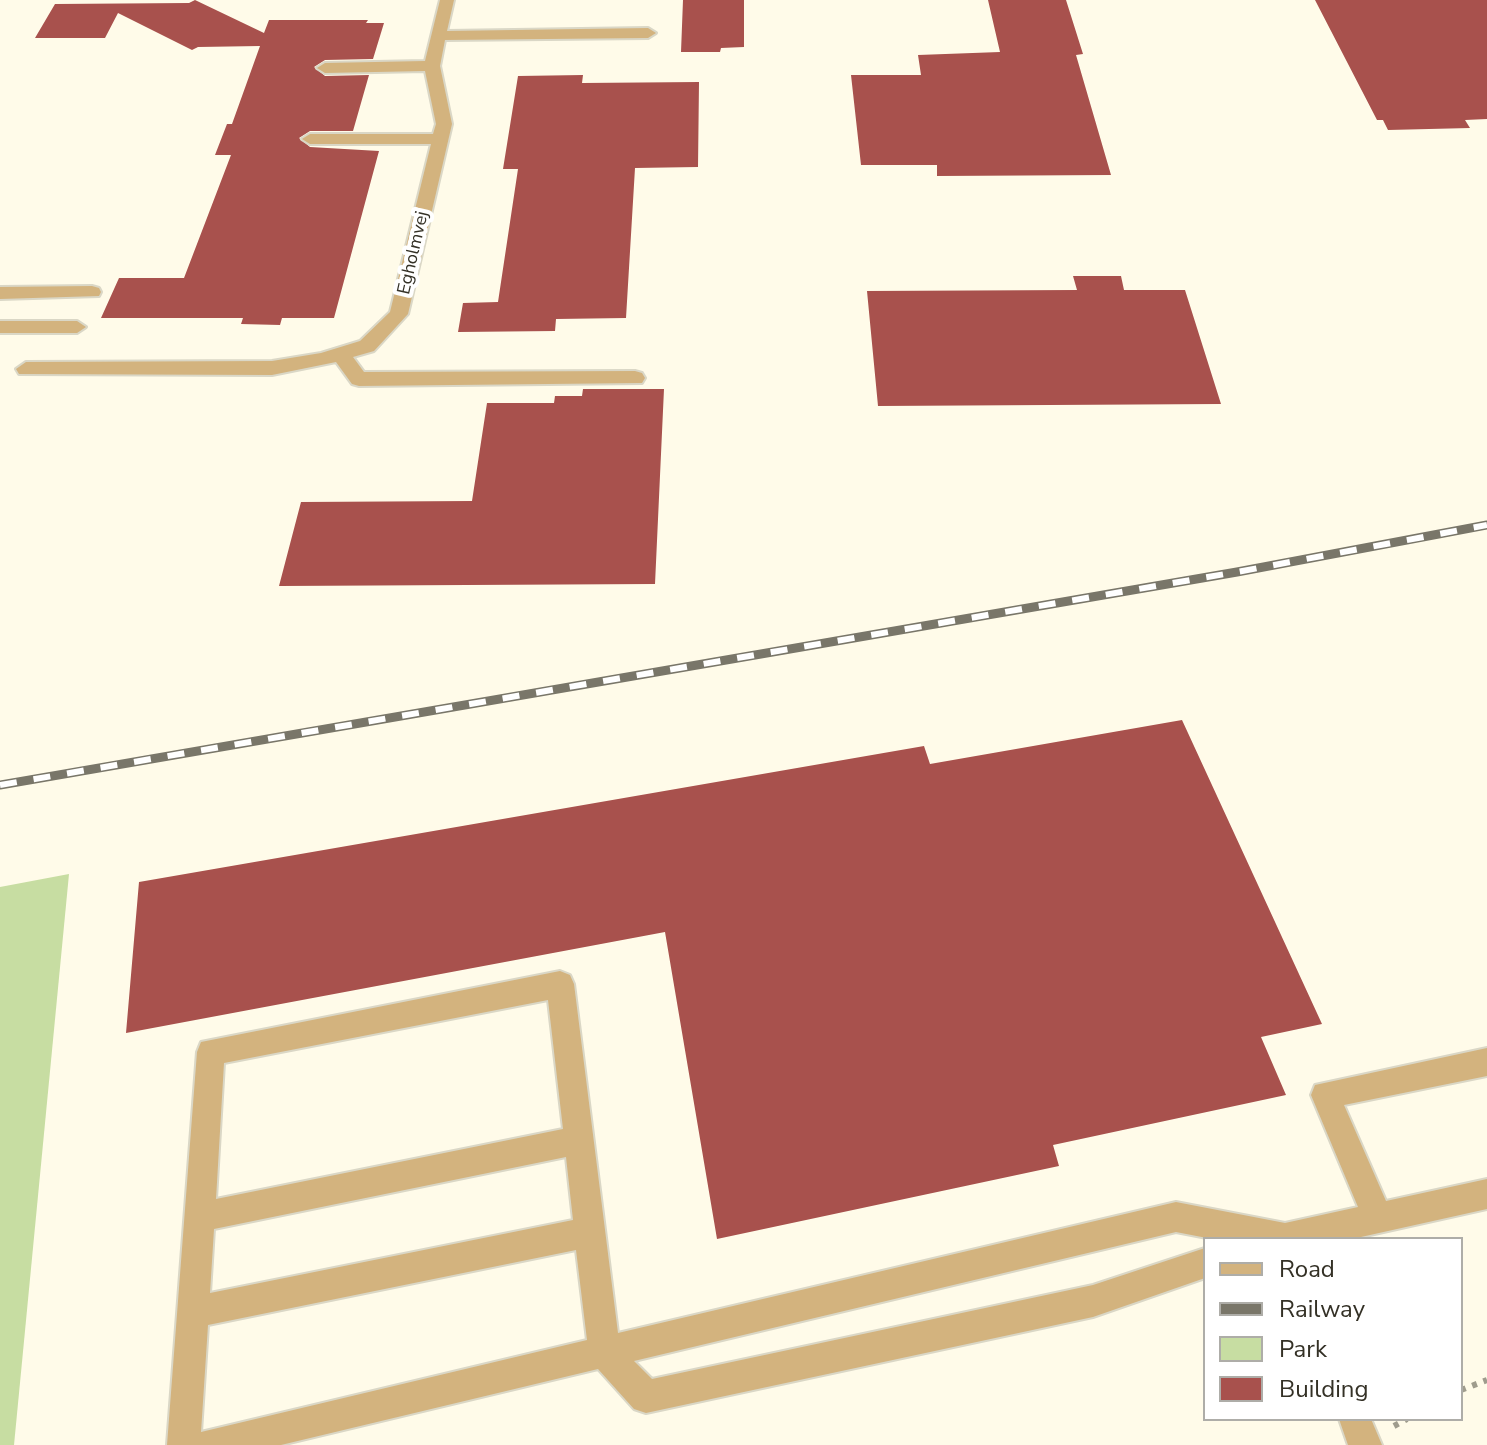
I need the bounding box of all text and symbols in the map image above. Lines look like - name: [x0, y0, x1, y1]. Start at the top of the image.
- street label: Egholmvej: [394, 209, 434, 297]
- legend: [1203, 1237, 1463, 1421]
- text: Road: [1279, 1253, 1335, 1285]
- text: Railway: [1279, 1293, 1365, 1325]
- text: Park: [1279, 1333, 1327, 1365]
- text: Building: [1279, 1373, 1369, 1405]

